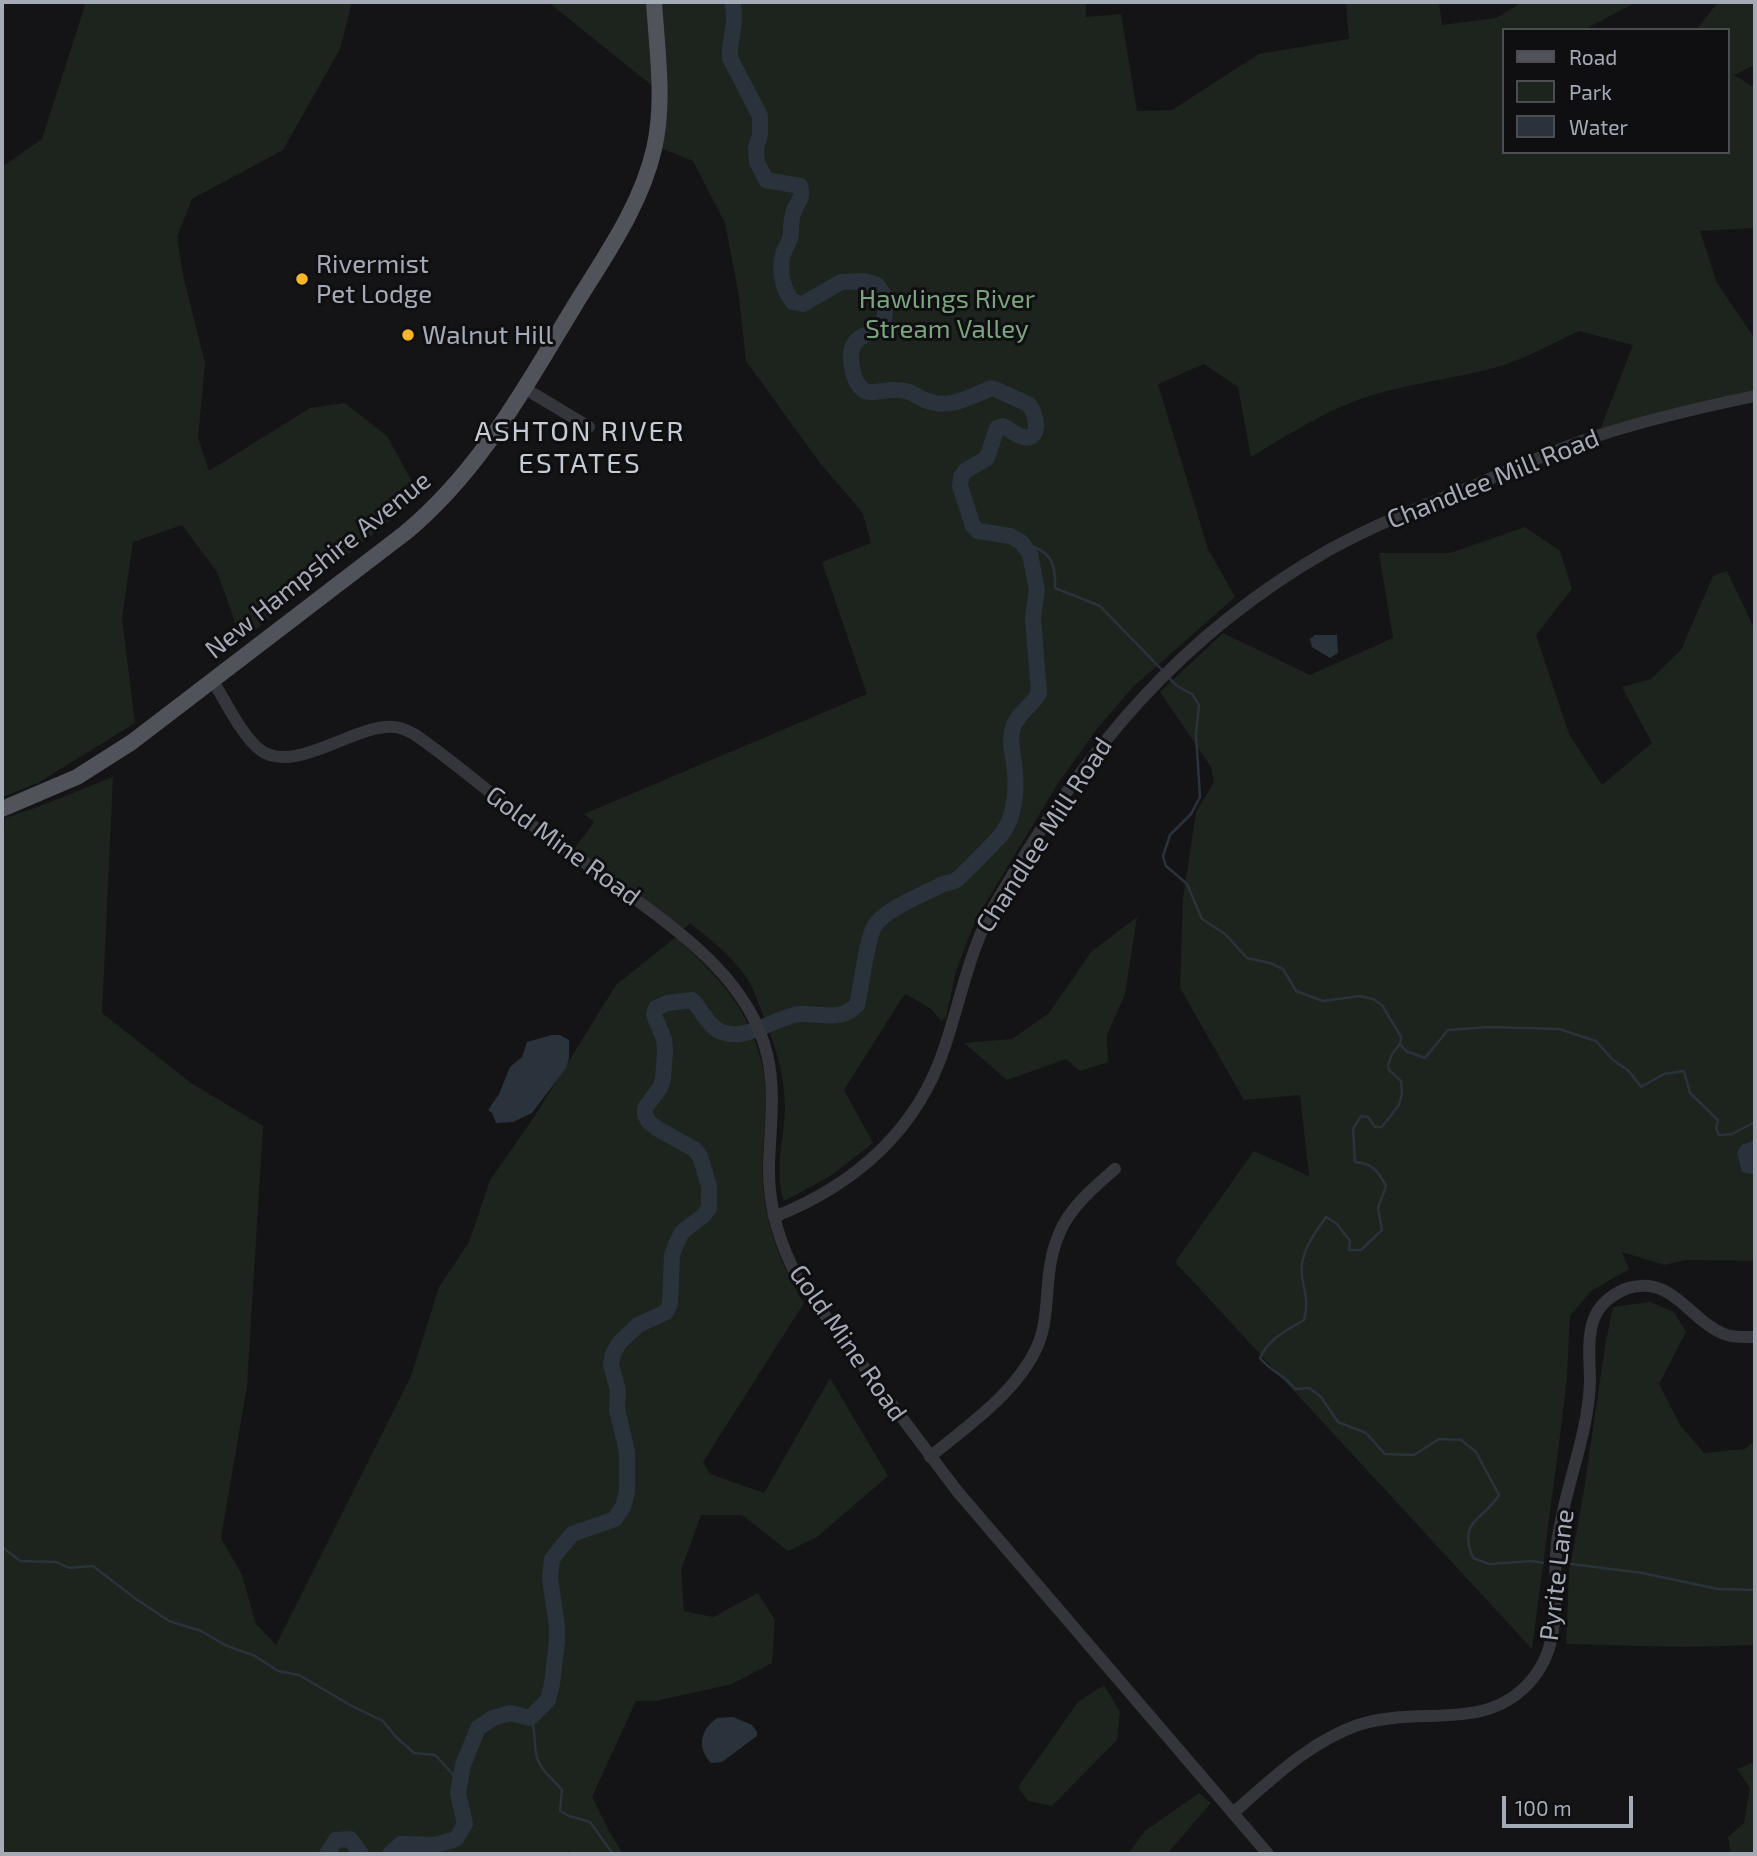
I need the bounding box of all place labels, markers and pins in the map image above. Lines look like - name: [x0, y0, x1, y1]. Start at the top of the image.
- place label: Rivermist Pet Lodge: [316, 248, 432, 310]
- marker: Rivermist Pet Lodge: [294, 271, 310, 287]
- place label: Walnut Hill: [422, 319, 553, 351]
- marker: Walnut Hill: [400, 327, 416, 343]

